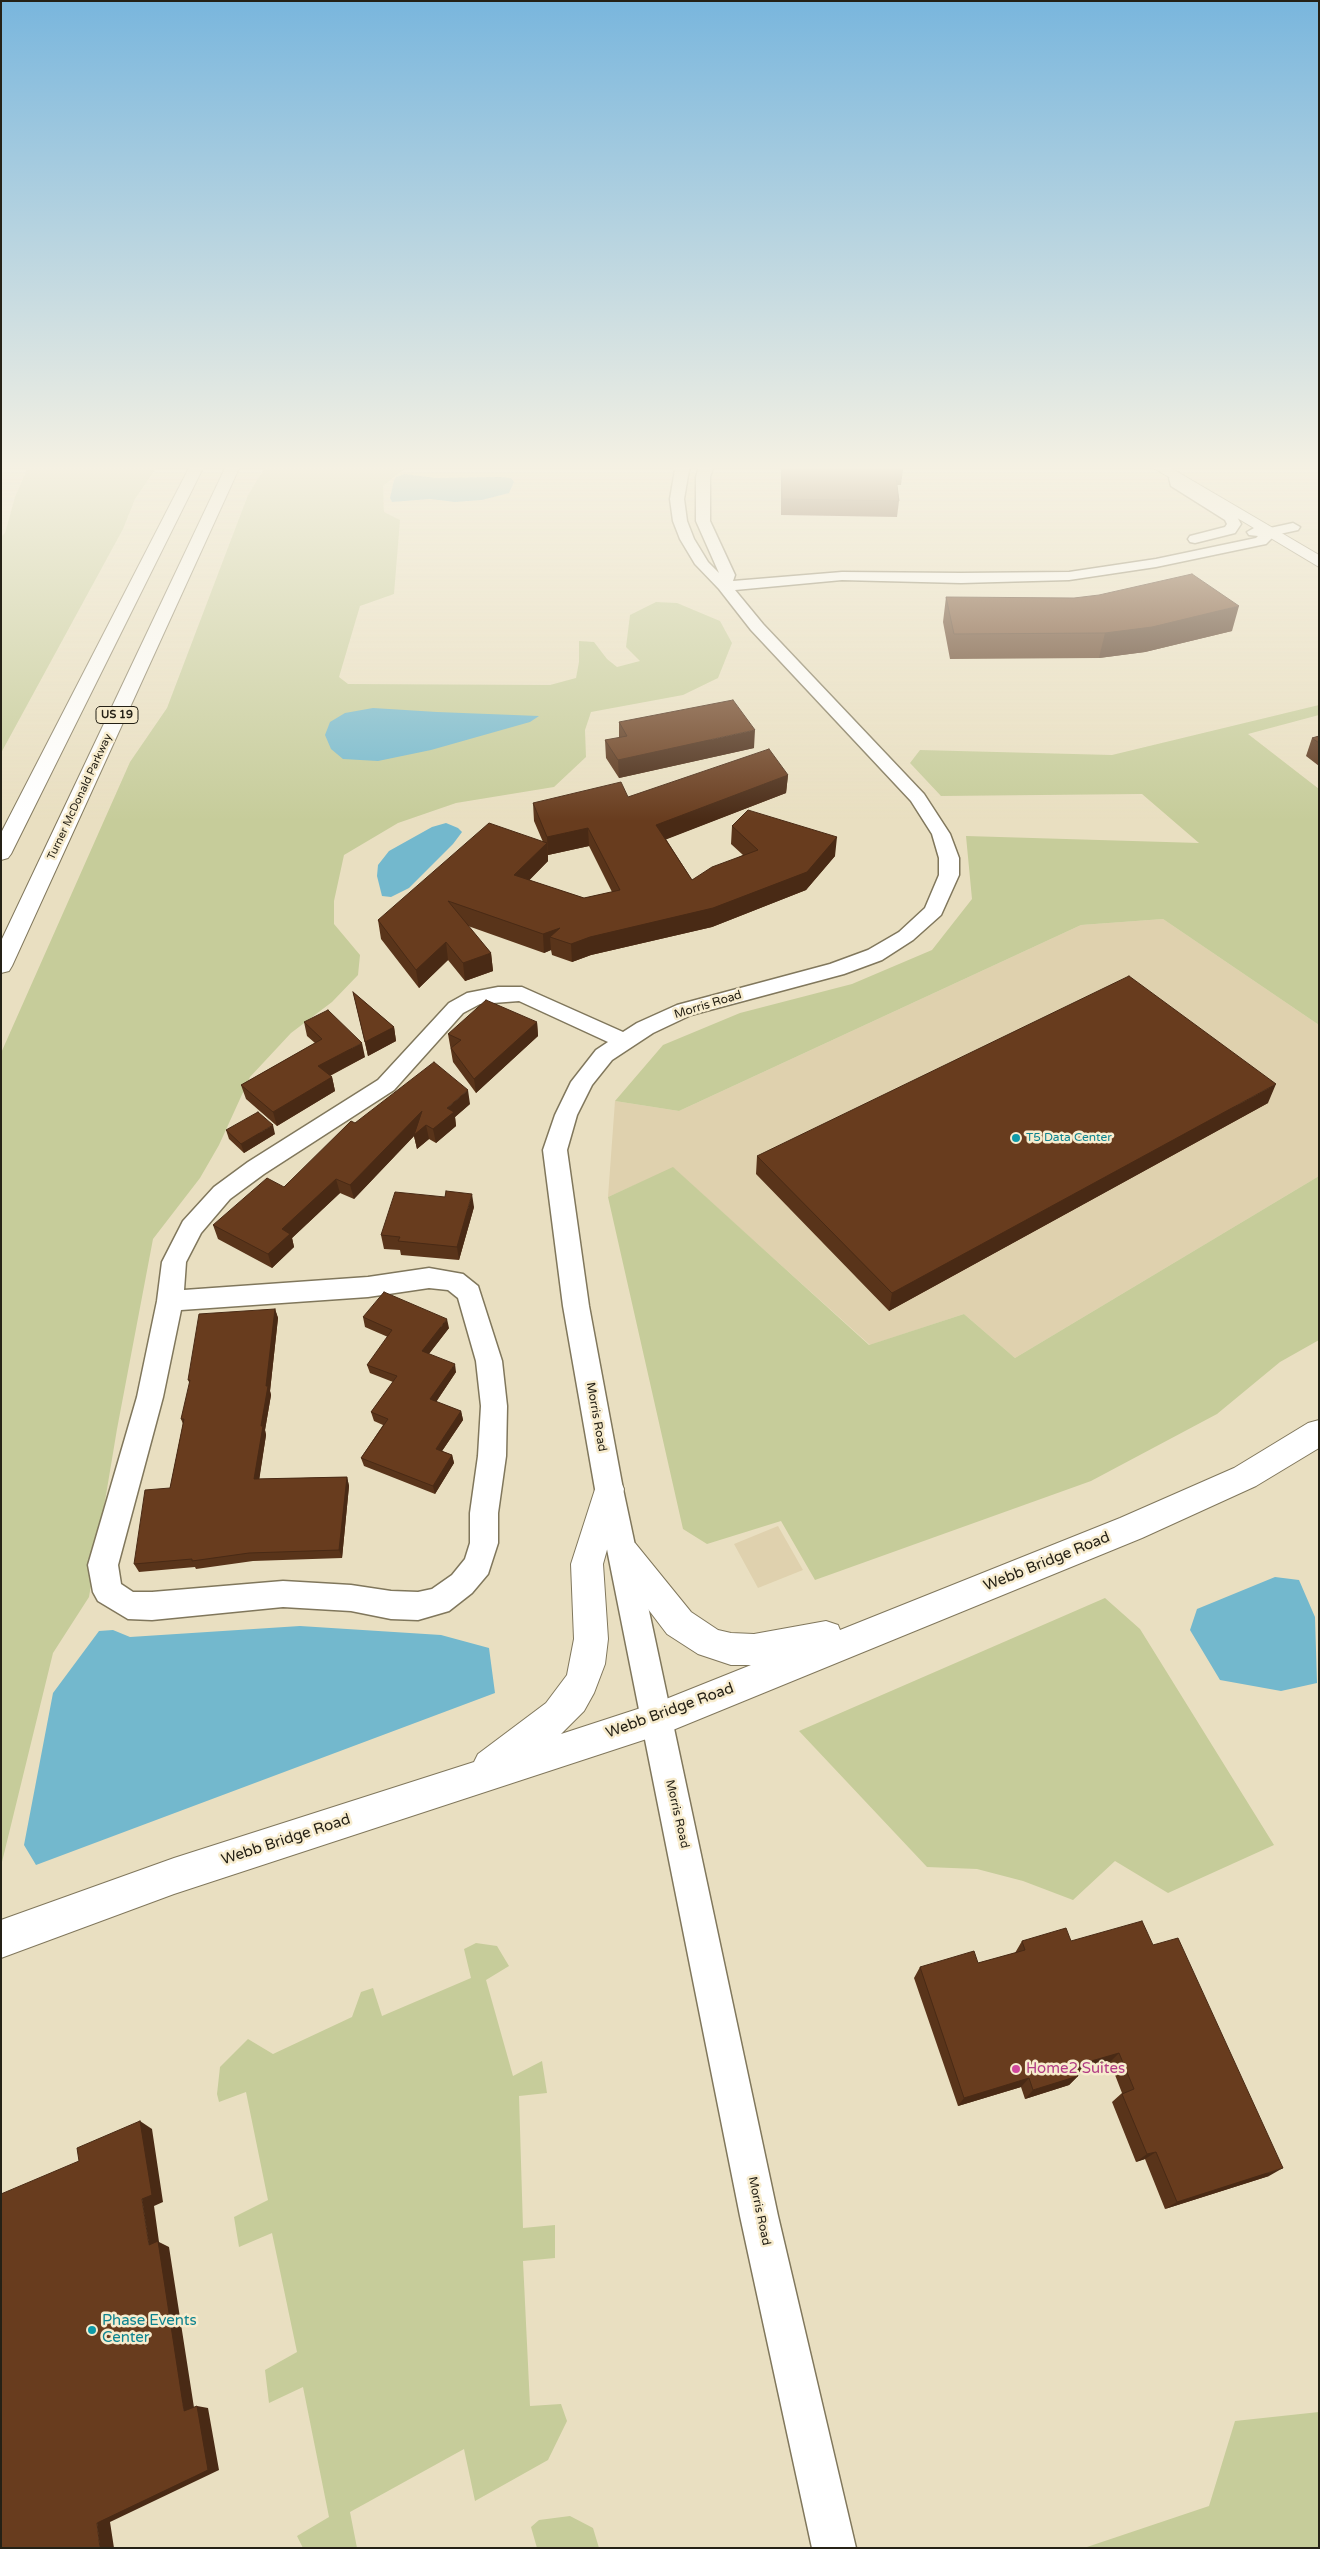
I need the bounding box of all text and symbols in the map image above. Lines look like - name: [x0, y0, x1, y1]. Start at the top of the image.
- road number: US 19: [96, 706, 138, 724]
- street label: Turner McDonald Parkway: [45, 732, 115, 862]
- street label: Morris Road: [672, 988, 744, 1022]
- place label: T5 Data Center: [1026, 1131, 1112, 1145]
- marker: T5 Data Center: [1010, 1132, 1022, 1144]
- street label: Morris Road: [583, 1381, 609, 1453]
- street label: Webb Bridge Road: [981, 1528, 1113, 1596]
- street label: Webb Bridge Road: [604, 1680, 736, 1742]
- street label: Morris Road: [662, 1778, 692, 1850]
- street label: Webb Bridge Road: [219, 1811, 353, 1869]
- place label: Home2 Suites: [1026, 2060, 1125, 2078]
- marker: Home2 Suites: [1010, 2063, 1022, 2075]
- street label: Morris Road: [745, 2175, 773, 2247]
- place label: Phase Events Center: [102, 2312, 197, 2347]
- marker: Phase Events Center: [86, 2324, 98, 2336]

